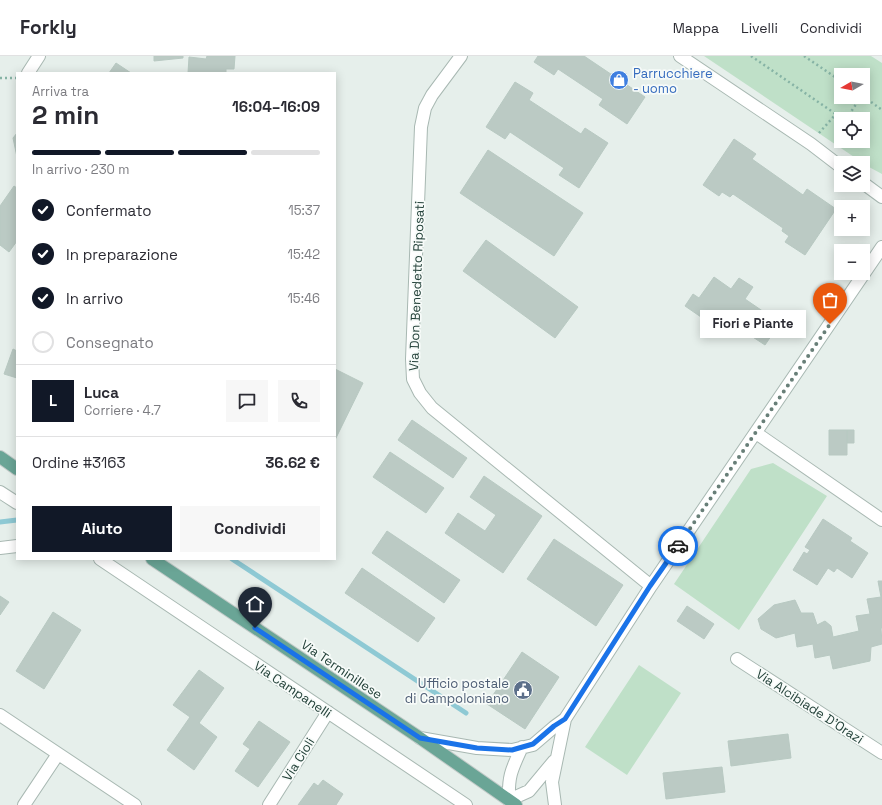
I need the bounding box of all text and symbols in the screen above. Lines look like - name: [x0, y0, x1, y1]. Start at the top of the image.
- text: Forkly: [20, 15, 77, 40]
- text: Mappa: [673, 19, 719, 37]
- text: Livelli: [741, 19, 778, 37]
- text: Condividi: [800, 19, 862, 37]
- place label: Parrucchiere - uomo: [633, 65, 713, 97]
- north arrow: [834, 68, 870, 104]
- map controls: [834, 68, 870, 280]
- shop icon: Parrucchiere - uomo: [608, 69, 630, 91]
- text: Arriva tra: [32, 83, 89, 100]
- text: 16:04–16:09: [232, 97, 320, 116]
- text: 2 min: [32, 98, 99, 132]
- button: locate: [834, 112, 870, 148]
- button: layers: [834, 156, 870, 192]
- text: In arrivo · 230 m: [32, 161, 129, 178]
- icon: check: [32, 199, 54, 221]
- button: +: [834, 200, 870, 236]
- text: Confermato: [66, 201, 152, 220]
- street label: Via Don Benedetto Riposati: [405, 201, 428, 371]
- text: 15:37: [288, 202, 320, 219]
- icon: check: [32, 243, 54, 265]
- button: −: [834, 244, 870, 280]
- text: In preparazione: [66, 245, 178, 264]
- text: 15:42: [288, 246, 320, 263]
- pin: [813, 283, 847, 324]
- icon: check: [32, 287, 54, 309]
- text: In arrivo: [66, 289, 123, 308]
- icon: bag: [819, 289, 841, 311]
- text: 15:46: [287, 290, 320, 307]
- callout: Fiori e Piante: [700, 310, 806, 338]
- text: Fiori e Piante: [713, 315, 793, 332]
- text: Consegnato: [66, 333, 154, 352]
- button: chat: [226, 380, 268, 422]
- button: phone: [278, 380, 320, 422]
- text: Luca: [84, 383, 119, 402]
- text: L: [49, 391, 57, 410]
- text: Corriere · 4.7: [84, 402, 161, 419]
- text: Ordine #3163: [32, 453, 125, 472]
- text: 36.62 €: [265, 453, 320, 472]
- button: Aiuto: [32, 506, 172, 552]
- button: Condividi: [180, 506, 320, 552]
- courier: [658, 526, 698, 566]
- icon: car: [667, 535, 689, 557]
- pin: [238, 587, 272, 628]
- icon: home: [244, 593, 266, 615]
- street label: Via Terminillese: [298, 636, 386, 703]
- street label: Via Campanelli: [251, 657, 335, 722]
- street label: Via Alcibiade D'Orazi: [753, 665, 867, 748]
- place label: Ufficio postale di Campoloniano: [405, 675, 509, 707]
- public building icon: Ufficio postale di Campoloniano: [512, 679, 534, 701]
- street label: Via Cioli: [279, 734, 318, 784]

